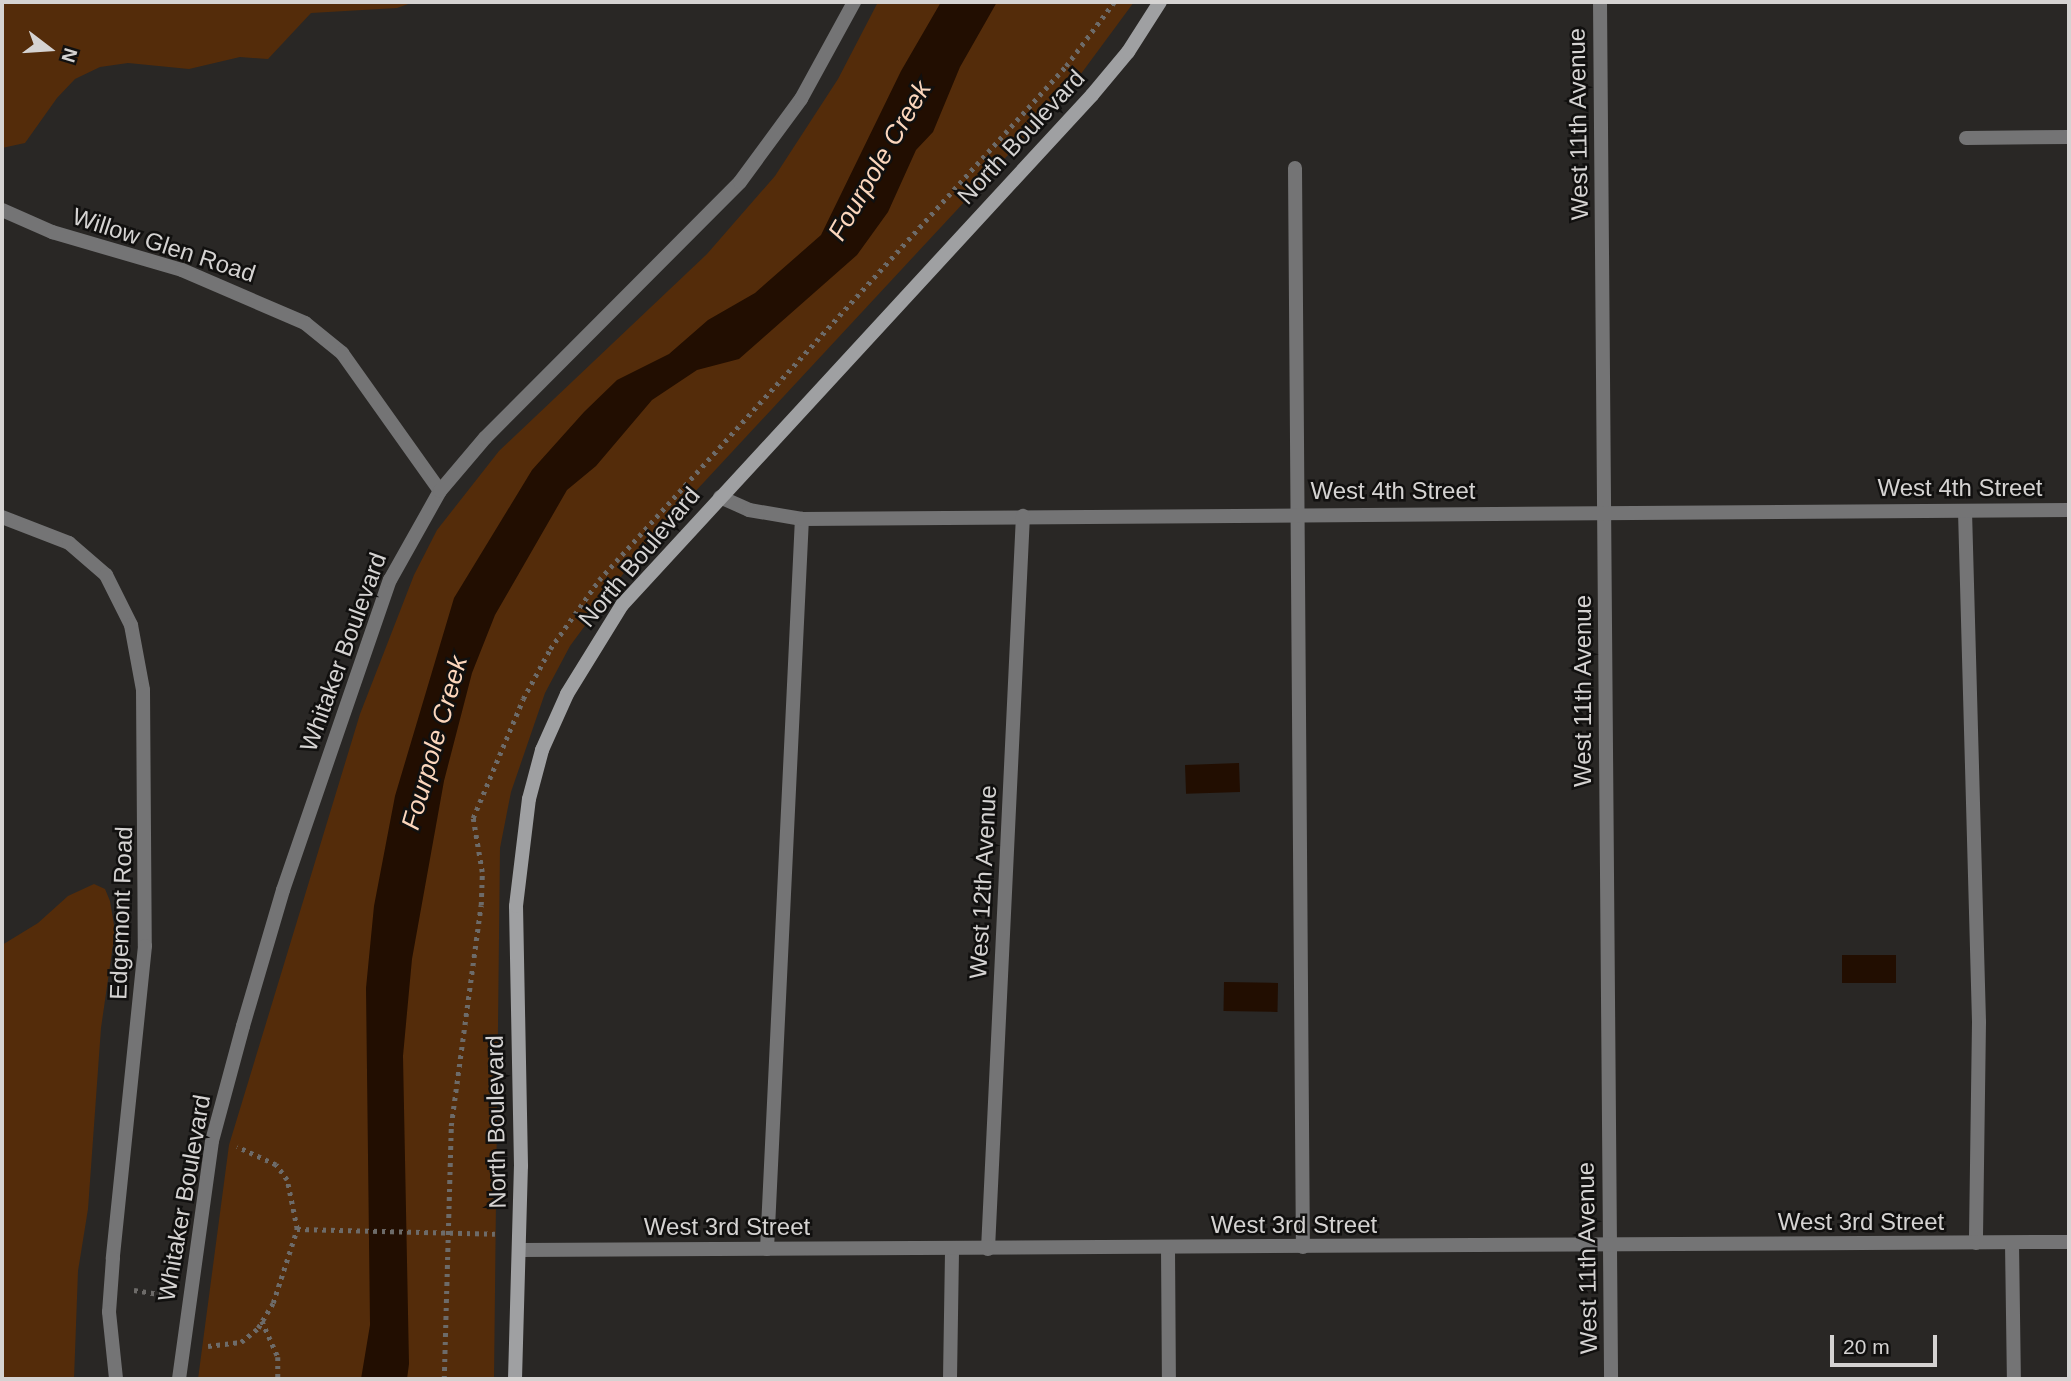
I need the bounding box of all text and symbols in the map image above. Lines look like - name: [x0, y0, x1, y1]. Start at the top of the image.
- north arrow: [14, 14, 84, 84]
- street label: West 11th Avenue: [1562, 27, 1594, 221]
- text: N: [58, 46, 82, 65]
- street label: North Boulevard: [951, 64, 1091, 210]
- water label: Fourpole Creek: [822, 76, 938, 246]
- street label: Willow Glen Road: [69, 202, 259, 288]
- street label: West 4th Street: [1878, 474, 2042, 502]
- street label: West 4th Street: [1311, 477, 1475, 505]
- street label: North Boulevard: [572, 481, 706, 633]
- street label: Whitaker Boulevard: [294, 549, 392, 755]
- street label: West 11th Avenue: [1569, 594, 1597, 788]
- water label: Fourpole Creek: [395, 653, 475, 833]
- street label: West 12th Avenue: [964, 784, 1002, 980]
- street label: Edgemont Road: [104, 826, 138, 1000]
- street label: North Boulevard: [480, 1035, 512, 1209]
- street label: Whitaker Boulevard: [152, 1092, 216, 1304]
- street label: West 11th Avenue: [1571, 1161, 1603, 1355]
- street label: West 3rd Street: [1778, 1208, 1944, 1236]
- street label: West 3rd Street: [1211, 1211, 1377, 1239]
- street label: West 3rd Street: [644, 1213, 810, 1241]
- scale bar: [1833, 1322, 1940, 1366]
- text: 20 m: [1843, 1335, 1890, 1358]

